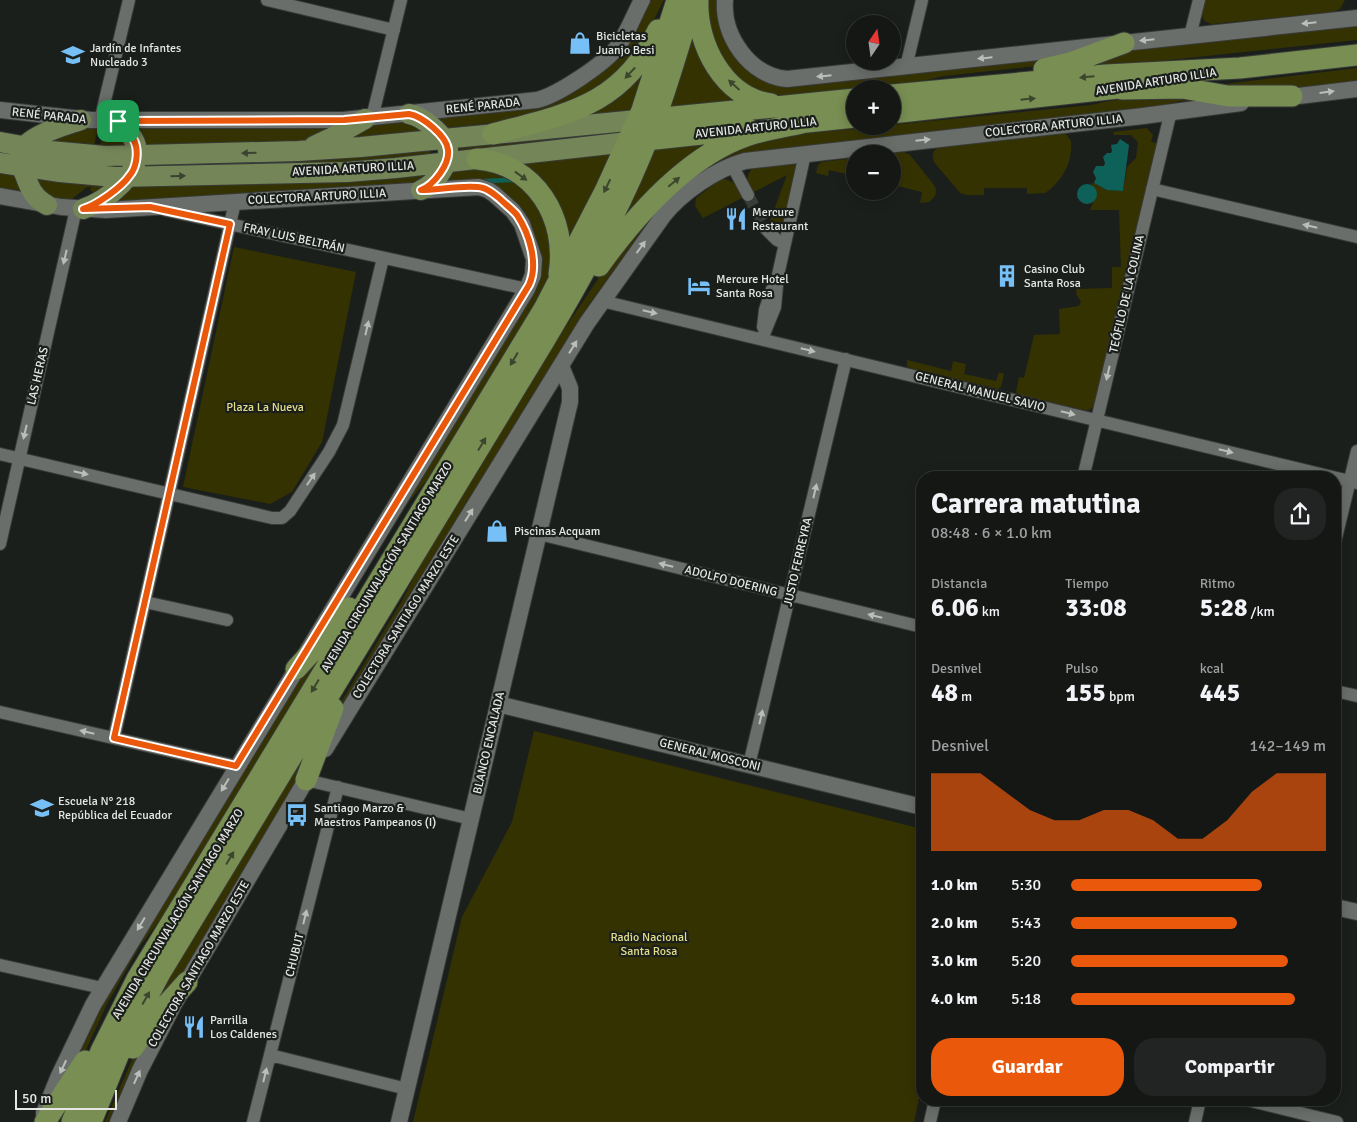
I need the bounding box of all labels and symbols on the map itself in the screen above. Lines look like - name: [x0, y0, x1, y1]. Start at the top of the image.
- north arrow: [846, 15, 901, 70]
- one-way arrow: [1300, 19, 1316, 27]
- place label: Bicicletas Juanjo Besi: [596, 29, 655, 58]
- shop icon: Bicicletas Juanjo Besi: [567, 30, 593, 56]
- one-way arrow: [1139, 37, 1155, 45]
- place label: Jardín de Infantes Nucleado 3: [90, 41, 181, 70]
- school or university icon: Jardín de Infantes Nucleado 3: [60, 42, 86, 68]
- one-way arrow: [977, 54, 993, 62]
- street label: AVENIDA ARTURO ILLIA: [1094, 65, 1218, 99]
- one-way arrow: [624, 67, 636, 79]
- one-way arrow: [816, 72, 832, 80]
- one-way arrow: [1078, 73, 1094, 81]
- one-way arrow: [728, 79, 740, 91]
- one-way arrow: [1320, 88, 1336, 96]
- street label: RENÉ PARADA: [445, 95, 521, 117]
- one-way arrow: [1020, 95, 1036, 103]
- pin: [97, 100, 139, 142]
- street label: RENÉ PARADA: [11, 105, 87, 127]
- street label: COLECTORA ARTURO ILLIA: [984, 111, 1124, 141]
- street label: AVENIDA ARTURO ILLIA: [694, 114, 818, 142]
- one-way arrow: [915, 136, 931, 144]
- one-way arrow: [241, 149, 257, 157]
- street label: AVENIDA ARTURO ILLIA: [292, 158, 415, 180]
- one-way arrow: [515, 170, 528, 180]
- one-way arrow: [170, 172, 186, 180]
- one-way arrow: [667, 176, 680, 187]
- one-way arrow: [603, 179, 611, 193]
- street label: COLECTORA ARTURO ILLIA: [248, 186, 387, 208]
- place label: Mercure Restaurant: [752, 205, 808, 234]
- restaurant icon: Mercure Restaurant: [723, 206, 749, 232]
- street label: FRAY LUIS BELTRÁN: [242, 220, 346, 256]
- one-way arrow: [1302, 222, 1317, 230]
- street label: TEÓFILO DE LA COLINA: [1106, 233, 1148, 354]
- one-way arrow: [636, 240, 646, 254]
- one-way arrow: [61, 249, 69, 264]
- place label: Casino Club Santa Rosa: [1024, 262, 1085, 291]
- building icon: Casino Club Santa Rosa: [994, 263, 1020, 289]
- place label: Mercure Hotel Santa Rosa: [716, 272, 789, 301]
- hotel icon: Mercure Hotel Santa Rosa: [686, 273, 712, 299]
- one-way arrow: [642, 308, 657, 316]
- one-way arrow: [363, 321, 371, 336]
- one-way arrow: [568, 340, 577, 353]
- street label: LAS HERAS: [24, 345, 52, 406]
- one-way arrow: [800, 346, 815, 354]
- one-way arrow: [509, 353, 518, 366]
- one-way arrow: [1104, 365, 1112, 380]
- street label: GENERAL MANUEL SAVIO: [914, 369, 1047, 415]
- park label: Plaza La Nueva: [226, 400, 304, 415]
- one-way arrow: [1060, 409, 1075, 417]
- one-way arrow: [21, 425, 29, 440]
- one-way arrow: [477, 437, 486, 450]
- one-way arrow: [1218, 447, 1233, 455]
- street label: AVENIDA CIRCUNVALACIÓN SANTIAGO MARZO: [318, 459, 456, 675]
- one-way arrow: [74, 469, 89, 477]
- one-way arrow: [306, 472, 316, 486]
- one-way arrow: [811, 484, 819, 499]
- one-way arrow: [464, 508, 474, 521]
- street label: JUSTO FERREYRA: [780, 515, 816, 608]
- shop icon: Piscinas Acquam: [484, 518, 510, 544]
- place label: Piscinas Acquam: [514, 524, 600, 539]
- street label: COLECTORA SANTIAGO MARZO ESTE: [349, 532, 463, 701]
- one-way arrow: [659, 561, 674, 569]
- street label: ADOLFO DOERING: [683, 562, 779, 600]
- one-way arrow: [868, 612, 883, 620]
- one-way arrow: [310, 680, 319, 693]
- street label: BLANCO ENCALADA: [470, 690, 508, 796]
- one-way arrow: [757, 710, 765, 725]
- one-way arrow: [79, 728, 94, 736]
- street label: GENERAL MOSCONI: [658, 735, 762, 775]
- one-way arrow: [221, 779, 230, 792]
- place label: Escuela N° 218 República del Ecuador: [58, 794, 172, 823]
- school or university icon: Escuela N° 218 República del Ecuador: [29, 795, 55, 821]
- place label: Santiago Marzo & Maestros Pampeanos (I): [314, 801, 436, 830]
- bus stop icon: Santiago Marzo & Maestros Pampeanos (I): [284, 802, 310, 828]
- street label: AVENIDA CIRCUNVALACIÓN SANTIAGO MARZO: [109, 806, 247, 1022]
- one-way arrow: [225, 852, 234, 865]
- street label: COLECTORA SANTIAGO MARZO ESTE: [145, 878, 253, 1050]
- one-way arrow: [301, 910, 309, 925]
- one-way arrow: [136, 918, 145, 931]
- park label: Radio Nacional Santa Rosa: [610, 930, 688, 959]
- street label: CHUBUT: [282, 931, 308, 978]
- one-way arrow: [142, 991, 151, 1005]
- place label: Parrilla Los Caldenes: [210, 1013, 277, 1042]
- restaurant icon: Parrilla Los Caldenes: [181, 1014, 207, 1040]
- one-way arrow: [59, 1060, 67, 1074]
- one-way arrow: [261, 1067, 269, 1082]
- one-way arrow: [133, 1070, 141, 1084]
- scale bar: [15, 1087, 118, 1110]

